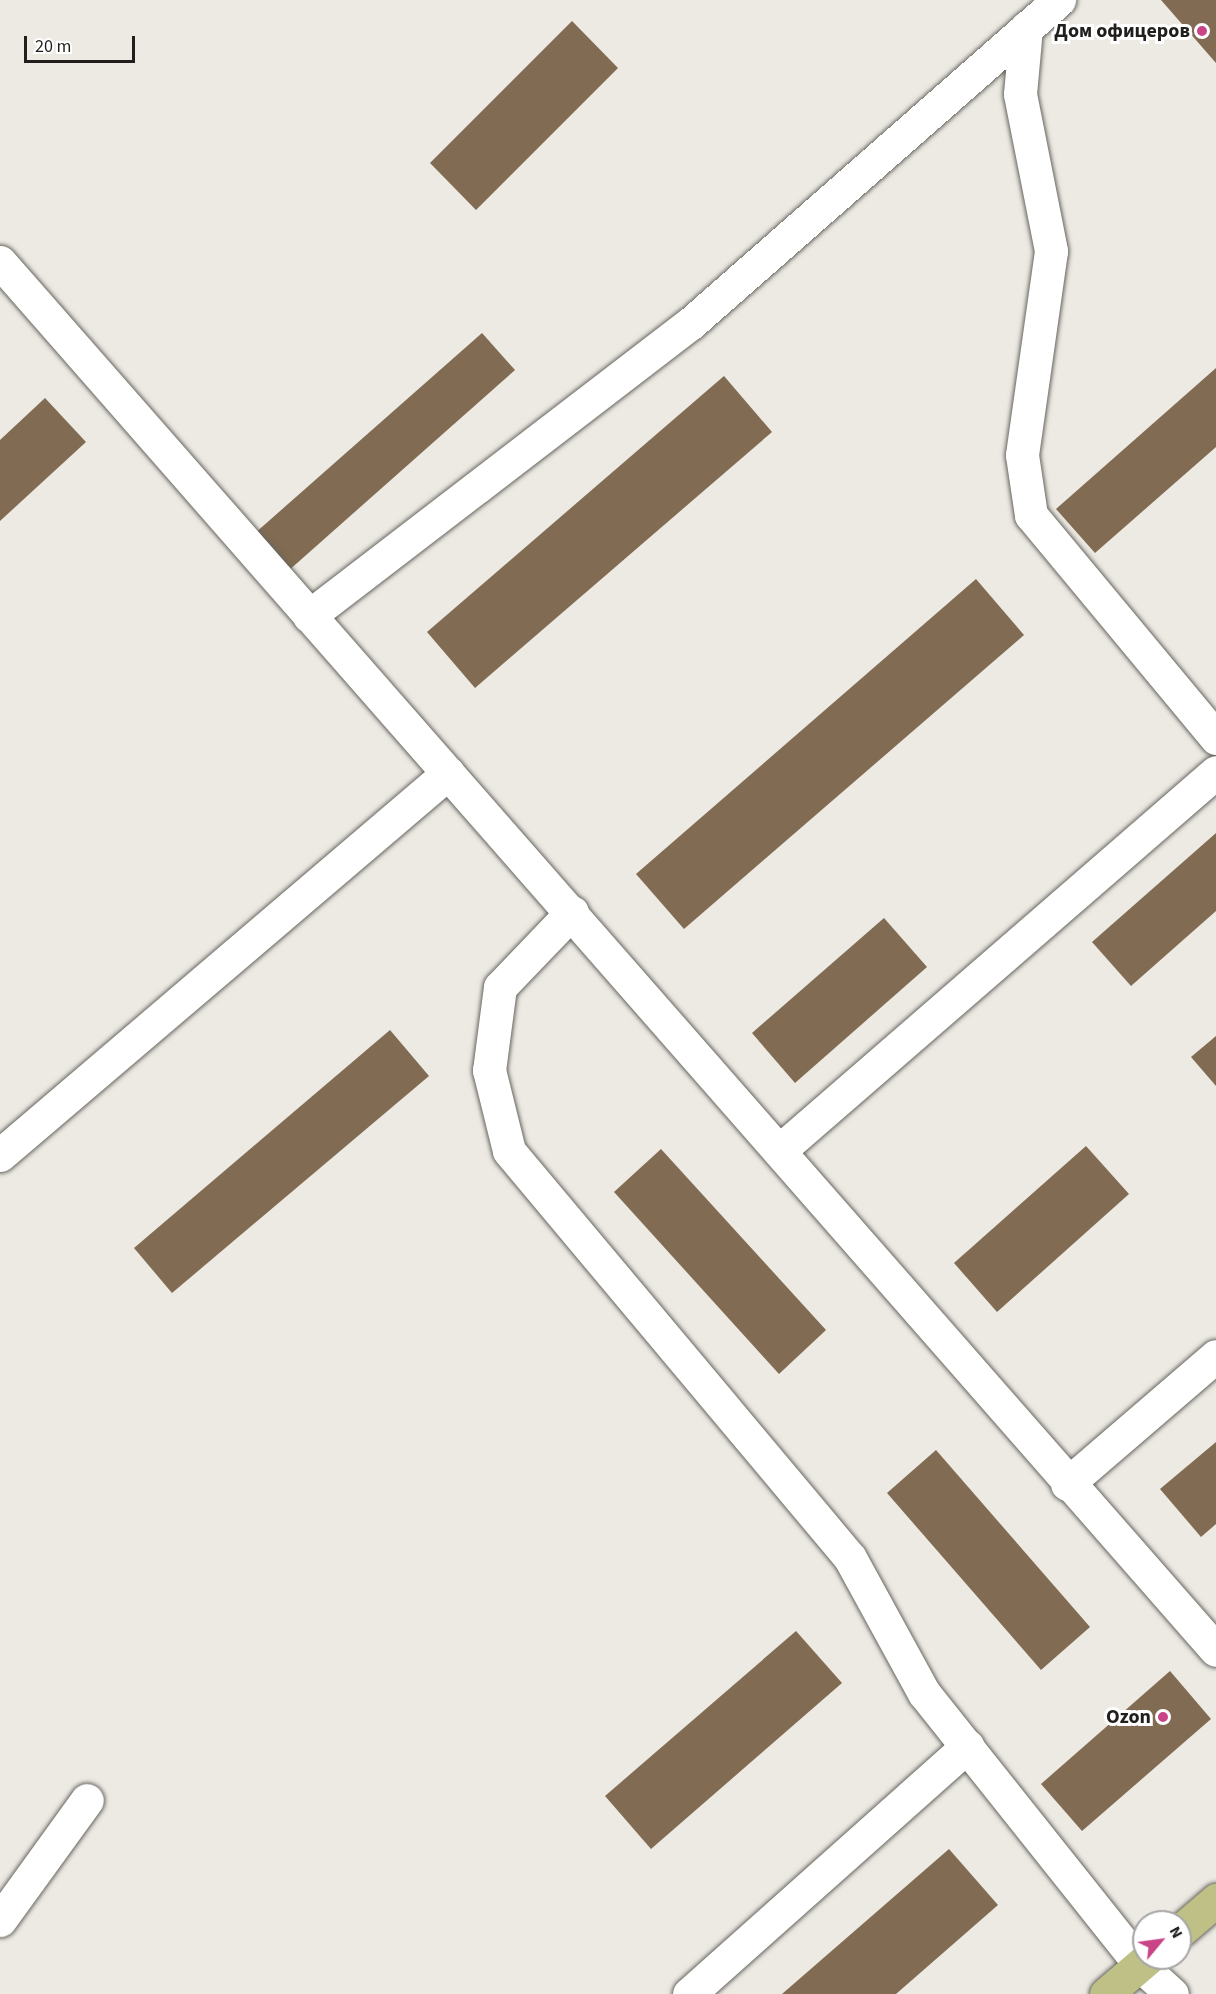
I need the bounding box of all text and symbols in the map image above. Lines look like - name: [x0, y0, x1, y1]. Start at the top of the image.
- place label: Дом офицеров: [1054, 19, 1190, 43]
- scale bar: [27, 24, 138, 62]
- marker: Дом офицеров: [1195, 24, 1209, 38]
- text: 20 m: [35, 34, 71, 59]
- place label: Ozon: [1106, 1705, 1151, 1729]
- marker: Ozon: [1156, 1710, 1170, 1724]
- north arrow: [1132, 1910, 1192, 1970]
- text: N: [1164, 1922, 1188, 1942]

